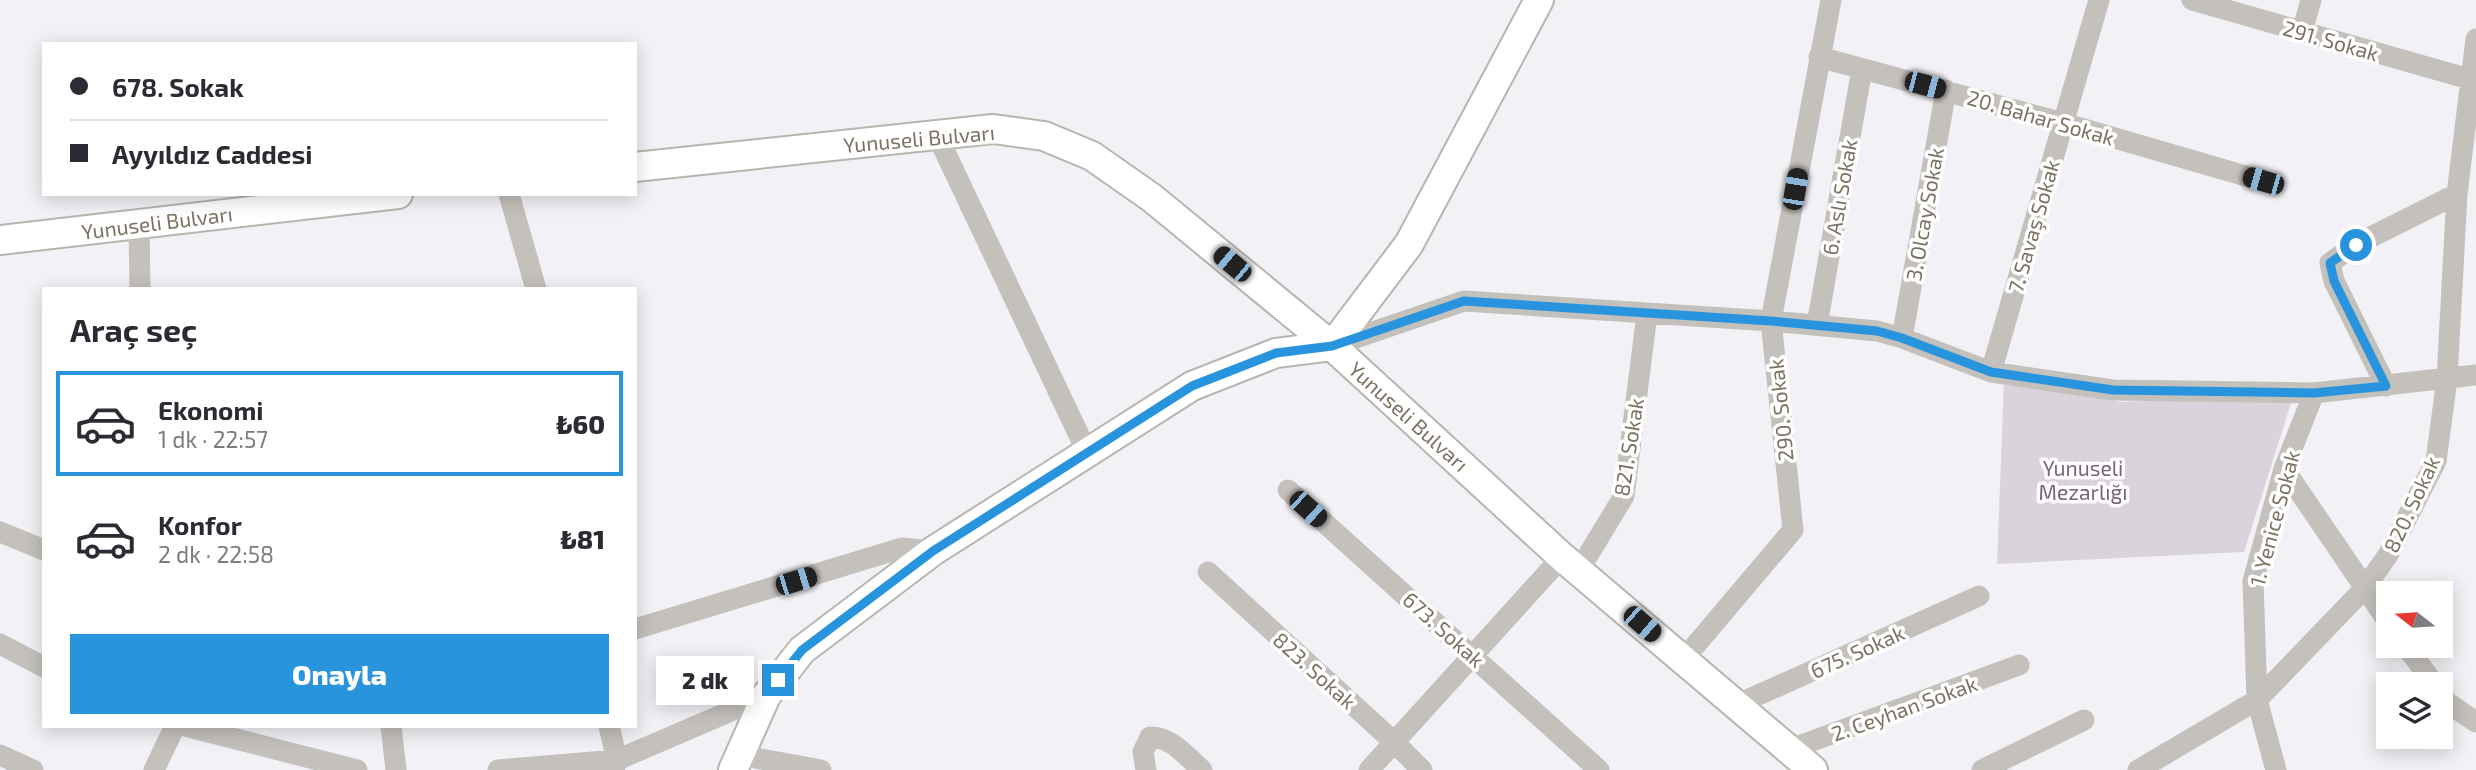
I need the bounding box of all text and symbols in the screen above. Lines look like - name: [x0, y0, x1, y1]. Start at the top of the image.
- street label: 291. Sokak: [2280, 14, 2382, 66]
- car: [1902, 69, 1949, 101]
- text: 678. Sokak: [112, 71, 244, 102]
- street label: 20. Bahar Sokak: [1965, 84, 2118, 150]
- street label: Yunuseli Bulvarı: [842, 119, 996, 157]
- street label: 6. Aslı Sokak: [1816, 137, 1862, 257]
- text: Ayyıldız Caddesi: [112, 138, 312, 169]
- street label: 3. Olcay Sokak: [1900, 145, 1948, 283]
- street label: 7. Savaş Sokak: [2002, 156, 2066, 296]
- car: [2240, 165, 2287, 197]
- car: [1782, 166, 1809, 212]
- street label: Yunuseli Bulvarı: [80, 200, 234, 244]
- route start: [2340, 229, 2372, 261]
- car: [1210, 242, 1255, 286]
- text: Araç seç: [70, 310, 197, 348]
- street label: Yunuseli Bulvarı: [1344, 356, 1474, 476]
- street label: 290. Sokak: [1762, 357, 1798, 462]
- icon: car: [74, 392, 137, 455]
- text: Ekonomi: [158, 394, 264, 425]
- street label: 821. Sokak: [1608, 396, 1648, 498]
- text: ₺60: [556, 408, 605, 439]
- text: 1 dk · 22:57: [158, 425, 268, 453]
- street label: 1. Yenice Sokak: [2244, 447, 2304, 588]
- street label: 820. Sokak: [2378, 452, 2444, 556]
- park label: Yunuseli Mezarlığı: [2039, 455, 2127, 504]
- car: [1286, 487, 1331, 531]
- icon: car: [74, 507, 137, 570]
- text: Konfor: [158, 509, 242, 540]
- text: ₺81: [561, 523, 605, 554]
- text: 2 dk · 22:58: [158, 540, 274, 568]
- car: [773, 565, 820, 597]
- north arrow: [2376, 581, 2454, 658]
- map controls: [2376, 581, 2453, 749]
- street label: 673. Sokak: [1398, 586, 1490, 672]
- car: [1620, 602, 1665, 646]
- street label: 675. Sokak: [1806, 619, 1908, 683]
- street label: 823. Sokak: [1269, 626, 1362, 714]
- button: Onayla: [70, 634, 609, 714]
- callout: 2 dk: [656, 656, 754, 704]
- route end: [762, 664, 794, 696]
- text: 2 dk: [682, 666, 728, 694]
- street label: 2. Ceyhan Sokak: [1828, 670, 1980, 746]
- button: layers: [2376, 672, 2453, 749]

